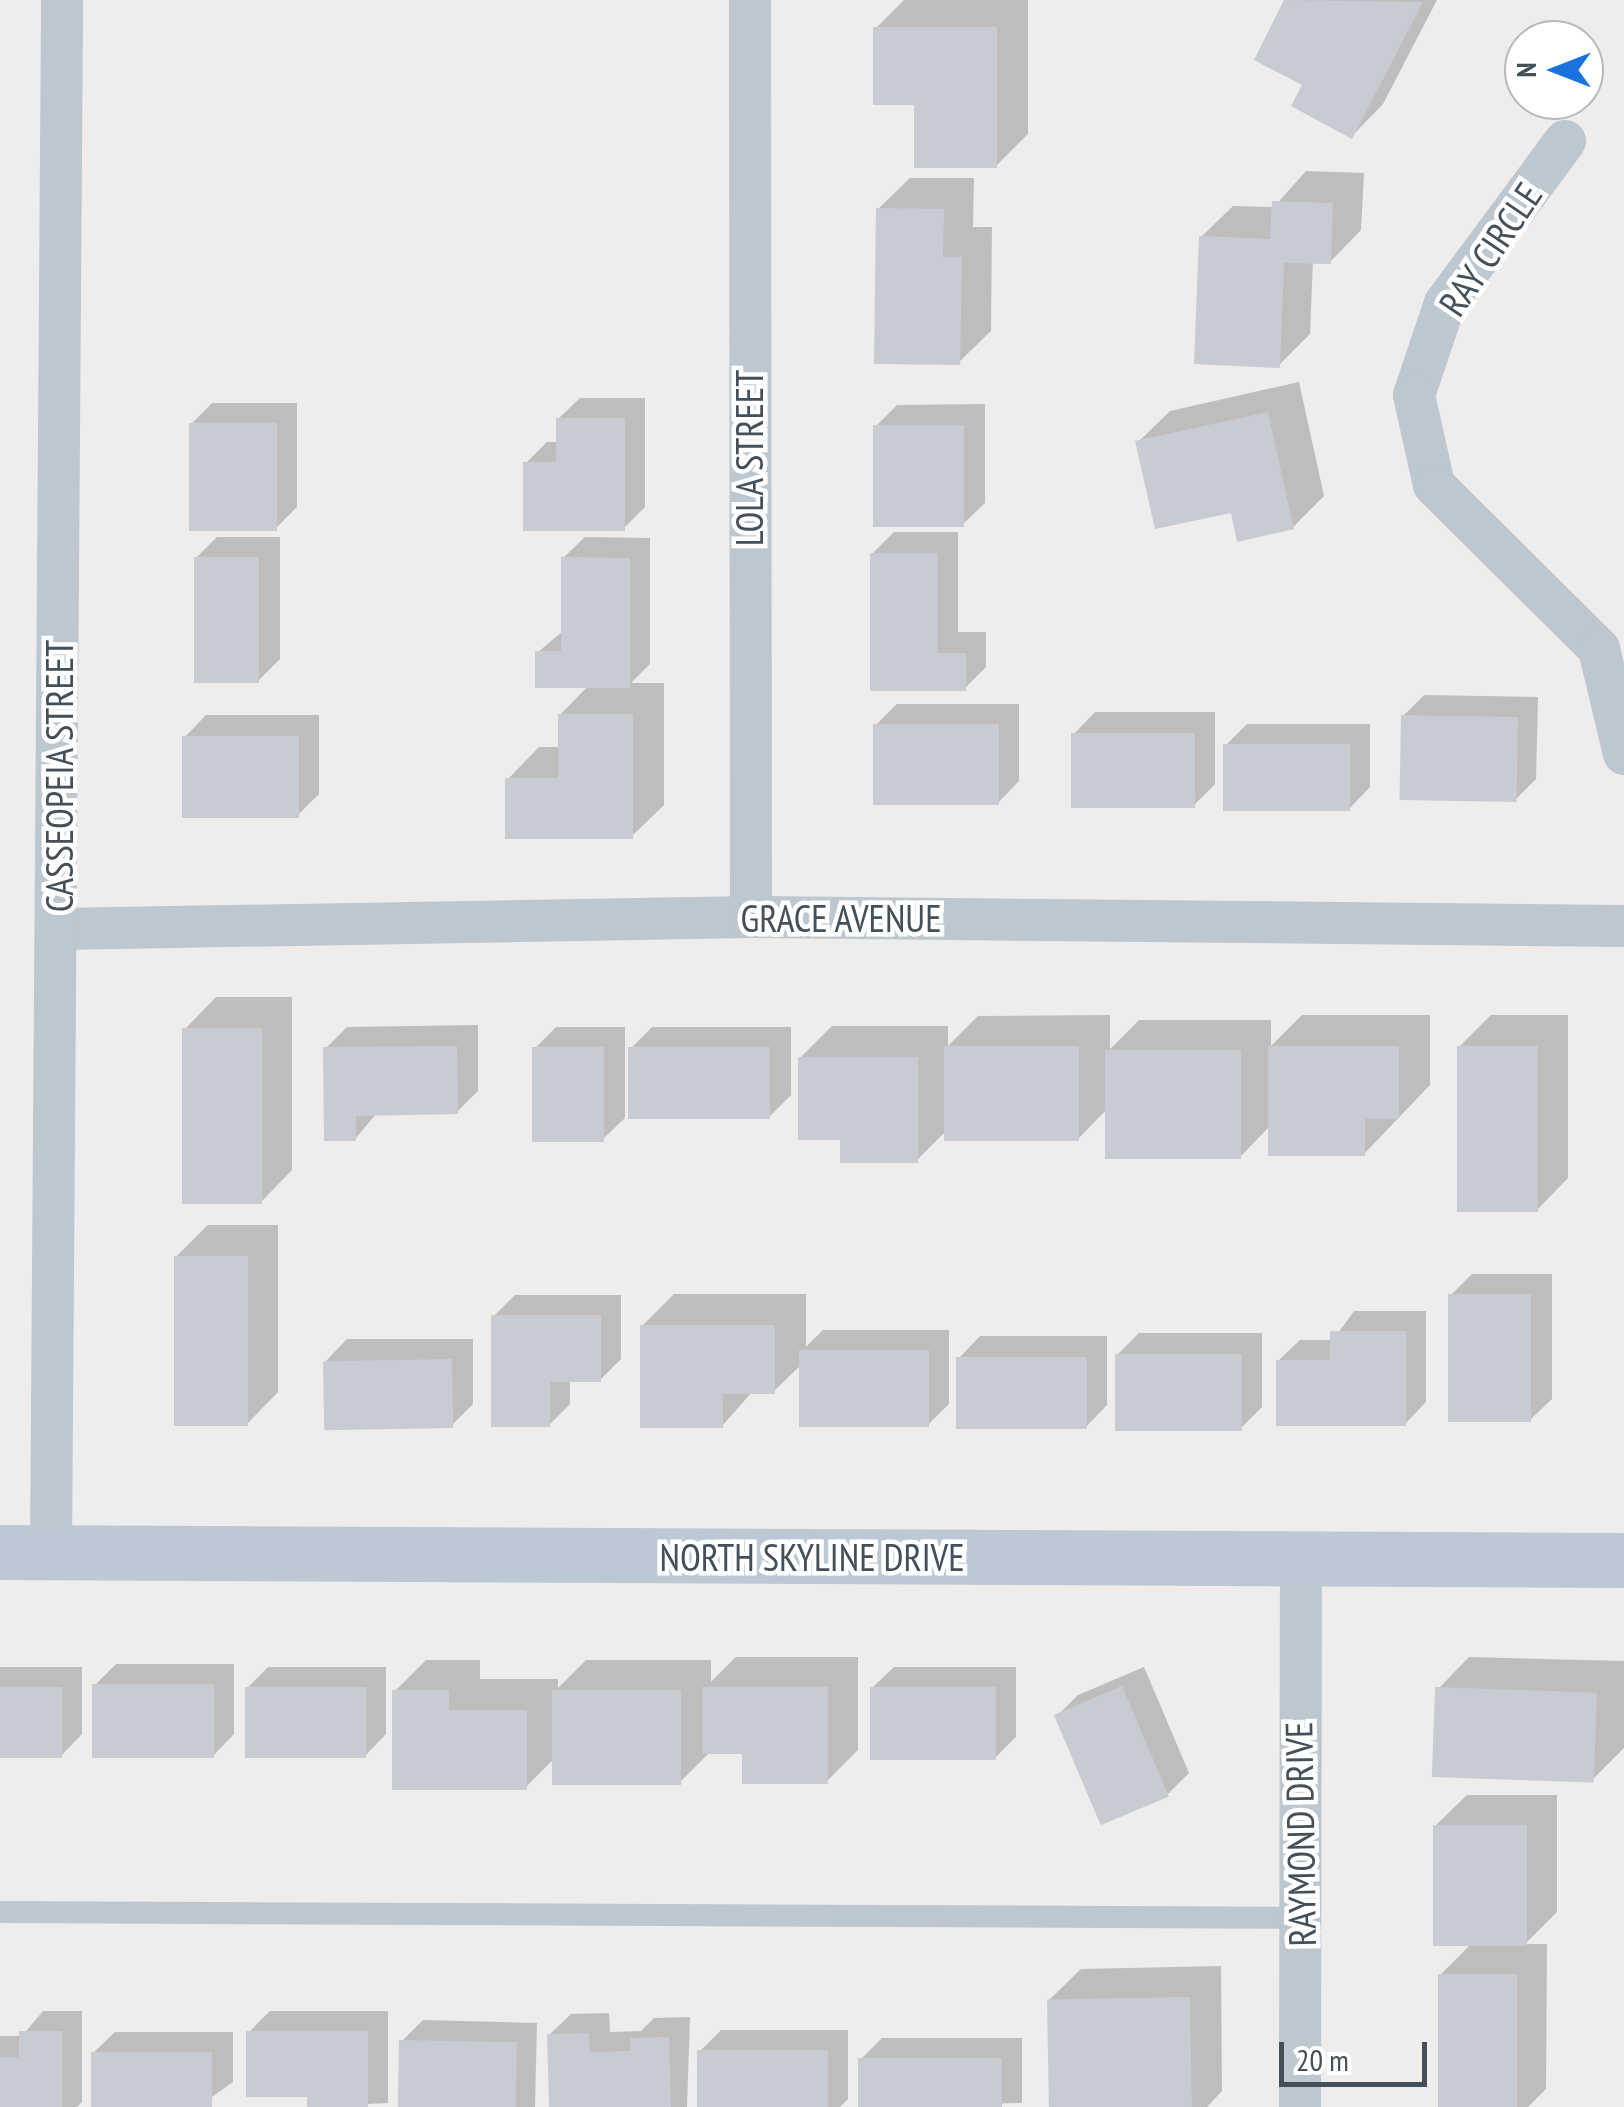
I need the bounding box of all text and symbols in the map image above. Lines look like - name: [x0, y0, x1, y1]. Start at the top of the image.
- north arrow: [1504, 20, 1604, 120]
- text: N: [1507, 62, 1544, 78]
- street label: RAY CIRCLE: [1429, 173, 1551, 325]
- street label: LOLA STREET: [726, 369, 772, 547]
- street label: CASSEOPEIA STREET: [36, 639, 82, 913]
- street label: GRACE AVENUE: [740, 895, 942, 941]
- street label: NORTH SKYLINE DRIVE: [660, 1534, 964, 1580]
- street label: RAYMOND DRIVE: [1275, 1721, 1325, 1947]
- scale bar: [1284, 2022, 1432, 2084]
- text: 20 m: [1296, 2040, 1349, 2079]

